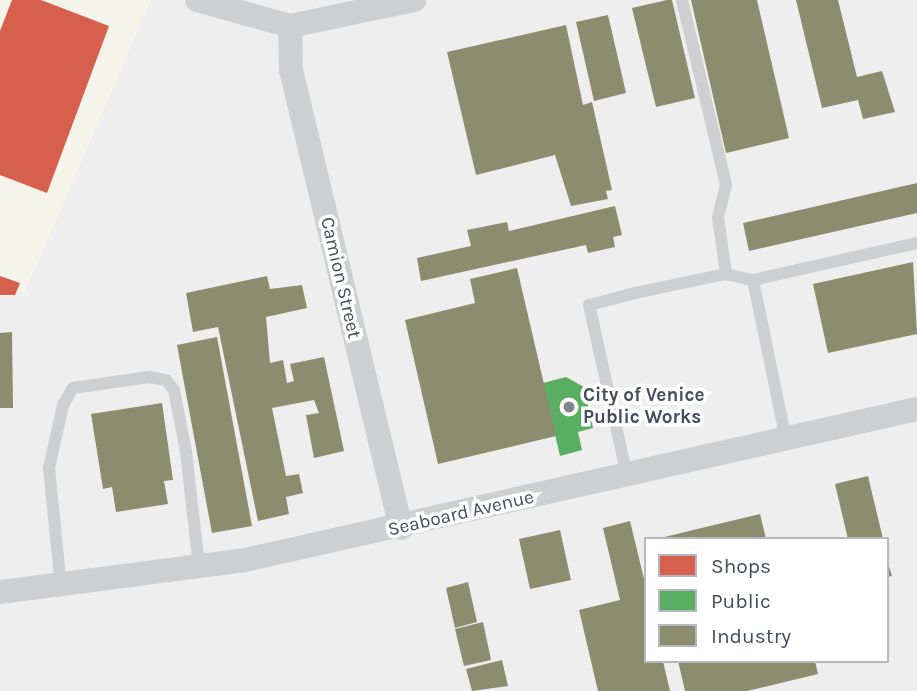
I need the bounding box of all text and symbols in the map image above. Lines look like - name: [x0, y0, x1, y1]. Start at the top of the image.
- street label: Camion Street: [315, 215, 365, 341]
- place label: City of Venice Public Works: [583, 385, 705, 429]
- marker: City of Venice Public Works: [561, 399, 577, 415]
- street label: Seaboard Avenue: [386, 486, 536, 542]
- legend: [644, 537, 889, 663]
- text: Shops: [711, 554, 771, 578]
- text: Public: [711, 589, 771, 613]
- text: Industry: [711, 624, 791, 648]

